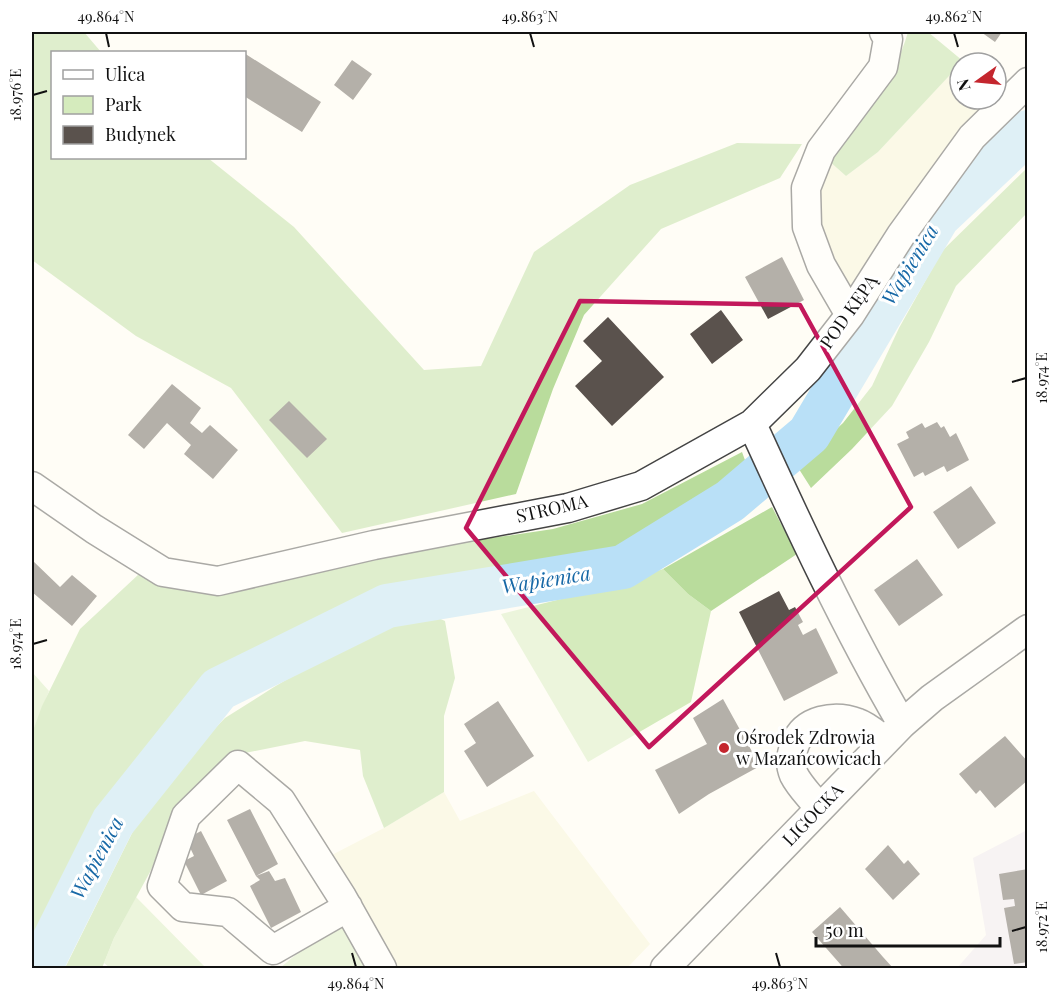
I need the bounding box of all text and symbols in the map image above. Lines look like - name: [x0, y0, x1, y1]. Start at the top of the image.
- text: 49.864°N: [78, 6, 135, 26]
- text: 49.863°N: [502, 6, 559, 26]
- text: 49.862°N: [926, 6, 983, 26]
- legend: [51, 51, 246, 159]
- north arrow: [948, 51, 1008, 111]
- text: Ulica: [105, 62, 145, 86]
- text: 18.976°E: [5, 69, 25, 121]
- text: N: [951, 76, 975, 93]
- text: Park: [105, 92, 142, 116]
- text: Budynek: [105, 122, 176, 146]
- water label: Wapienica: [874, 219, 943, 310]
- street label: POD KĘPĄ: [814, 269, 883, 353]
- text: 18.974°E: [1031, 352, 1051, 404]
- street label: STROMA: [514, 488, 591, 528]
- water label: Wapienica: [499, 558, 592, 599]
- text: 18.974°E: [5, 618, 25, 670]
- place label: Ośrodek Zdrowia w Mazańcowicach: [736, 725, 882, 770]
- marker: Ośrodek Zdrowia w Mazańcowicach: [717, 741, 731, 755]
- street label: LIGOCKA: [777, 777, 848, 851]
- water label: Wapienica: [63, 811, 129, 903]
- text: 18.972°E: [1031, 901, 1051, 953]
- scale bar: [816, 910, 1000, 948]
- text: 50 m: [825, 918, 864, 942]
- text: 49.864°N: [328, 973, 385, 993]
- text: 49.863°N: [752, 973, 809, 993]

